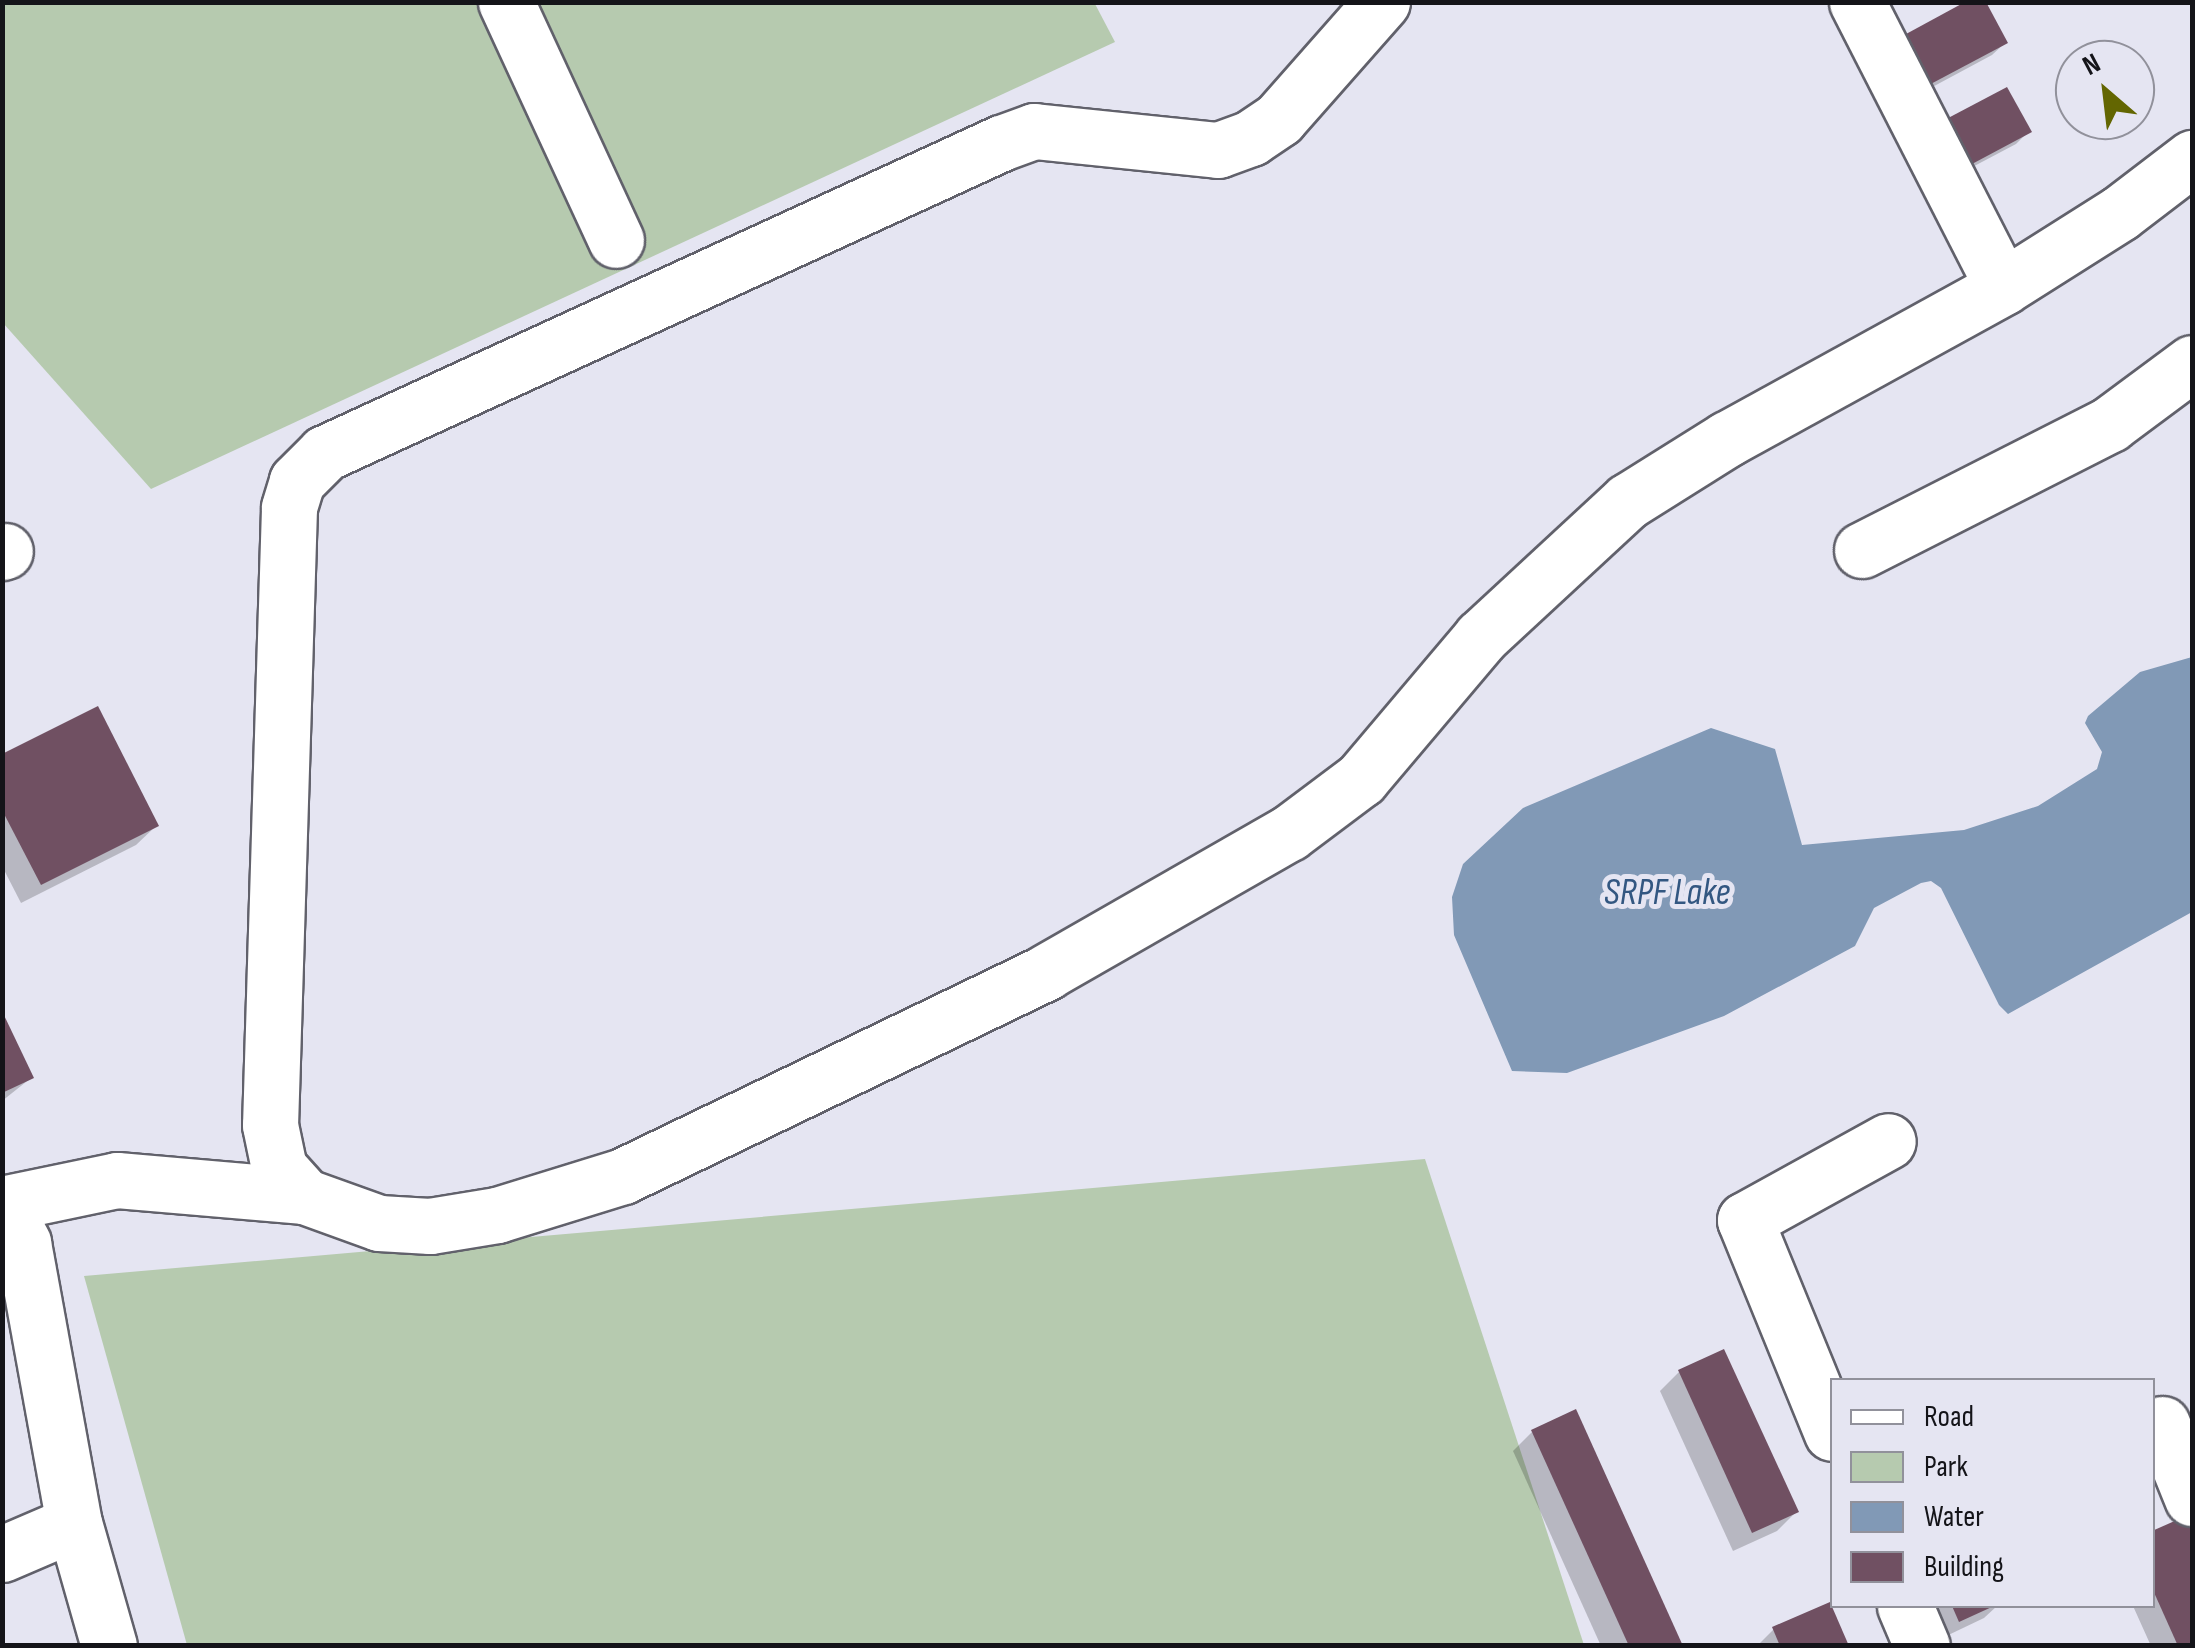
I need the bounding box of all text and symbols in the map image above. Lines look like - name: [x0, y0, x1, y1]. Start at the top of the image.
- north arrow: [2055, 40, 2155, 140]
- text: N: [2077, 47, 2106, 83]
- water label: SRPF Lake: [1604, 870, 1730, 916]
- legend: [1830, 1378, 2155, 1608]
- text: Road: [1924, 1399, 1974, 1435]
- text: Park: [1924, 1449, 1968, 1485]
- text: Water: [1924, 1499, 1984, 1535]
- text: Building: [1924, 1549, 2004, 1585]

